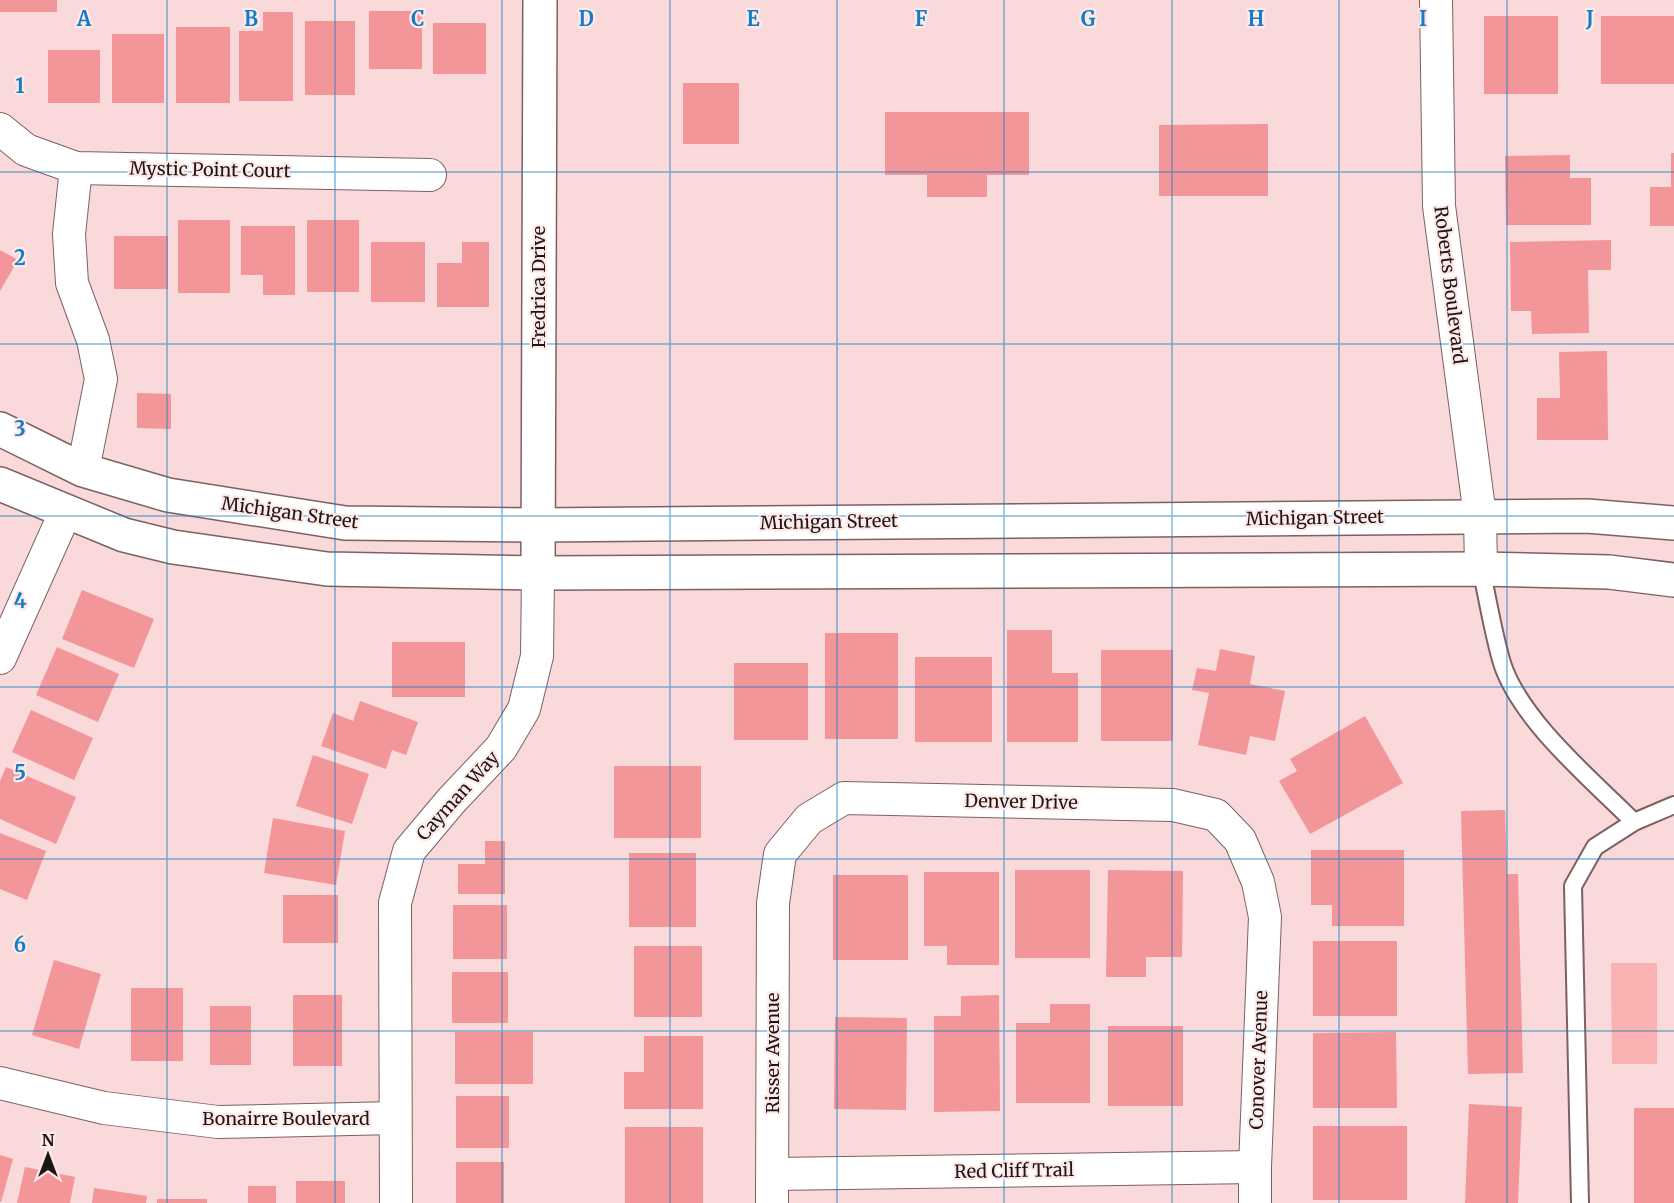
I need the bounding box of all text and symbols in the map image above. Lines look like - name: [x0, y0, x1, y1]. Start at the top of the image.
- text: A: [76, 6, 92, 31]
- text: B: [244, 6, 258, 31]
- text: C: [411, 6, 425, 31]
- text: D: [578, 6, 594, 31]
- text: E: [746, 6, 760, 31]
- text: F: [915, 6, 928, 31]
- text: G: [1081, 6, 1096, 31]
- text: H: [1248, 6, 1264, 31]
- text: I: [1419, 6, 1427, 31]
- text: J: [1585, 6, 1594, 31]
- text: 1: [15, 73, 25, 98]
- street label: Mystic Point Court: [129, 157, 291, 182]
- street label: Roberts Boulevard: [1429, 204, 1472, 366]
- street label: Fredrica Drive: [527, 226, 550, 348]
- text: 2: [14, 245, 26, 270]
- text: 3: [14, 416, 26, 441]
- street label: Michigan Street: [220, 492, 360, 533]
- street label: Michigan Street: [1246, 505, 1384, 530]
- street label: Michigan Street: [760, 509, 898, 534]
- text: 4: [14, 588, 27, 613]
- street label: Cayman Way: [411, 746, 504, 845]
- text: 5: [14, 760, 26, 785]
- street label: Denver Drive: [964, 789, 1078, 814]
- text: 6: [14, 932, 26, 957]
- street label: Conover Avenue: [1245, 990, 1272, 1130]
- street label: Risser Avenue: [761, 993, 784, 1113]
- street label: Bonairre Boulevard: [202, 1107, 370, 1130]
- north arrow: [18, 1125, 78, 1185]
- text: N: [42, 1130, 55, 1150]
- street label: Red Cliff Trail: [954, 1158, 1075, 1183]

